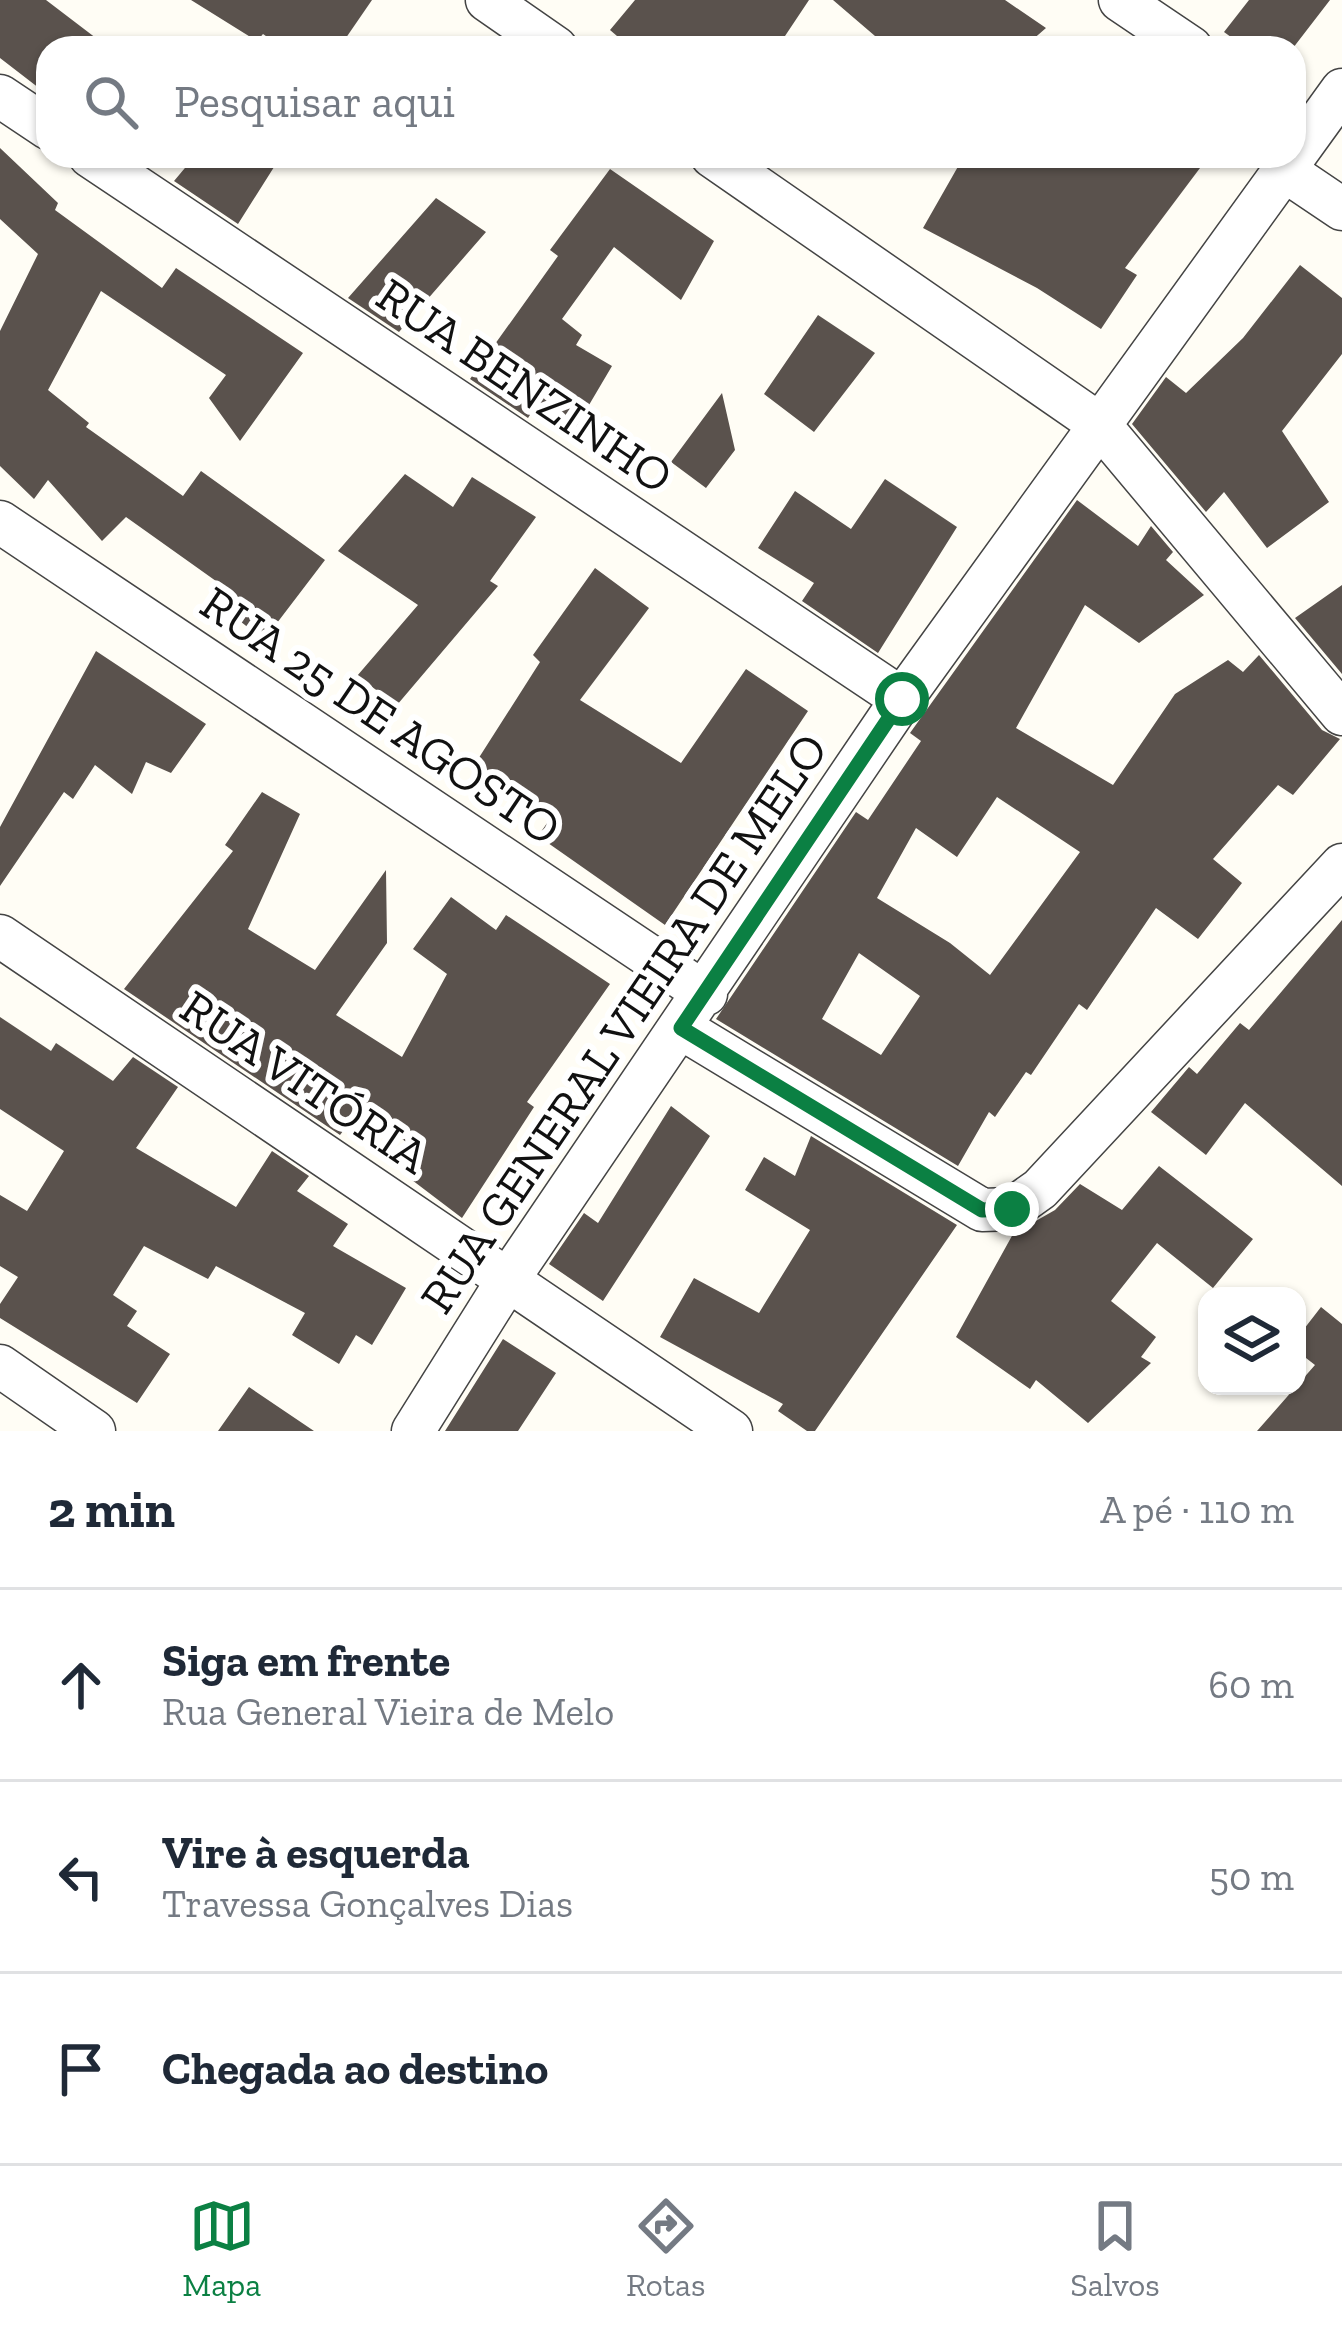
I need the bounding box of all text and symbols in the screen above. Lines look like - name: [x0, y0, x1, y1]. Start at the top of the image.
- search box: [36, 36, 1306, 168]
- icon: search: [78, 69, 144, 135]
- text: Pesquisar aqui: [174, 75, 455, 129]
- street label: RUA BENZINHO: [366, 266, 683, 505]
- street label: RUA 25 DE AGOSTO: [190, 574, 571, 857]
- route start: [875, 672, 929, 726]
- street label: RUA GENERAL VIEIRA DE MELO: [408, 723, 839, 1324]
- street label: RUA VITÓRIA: [170, 978, 440, 1186]
- route end: [985, 1182, 1039, 1236]
- map controls: [1198, 1287, 1306, 1395]
- button: layers: [1198, 1287, 1306, 1395]
- text: 2 min: [48, 1479, 175, 1540]
- text: A pé · 110 m: [1100, 1486, 1294, 1533]
- text: Siga em frente: [162, 1634, 450, 1688]
- icon: ahead: [48, 1652, 114, 1718]
- text: 60 m: [1208, 1661, 1294, 1708]
- text: Rua General Vieira de Melo: [162, 1688, 614, 1735]
- text: Vire à esquerda: [162, 1826, 470, 1880]
- icon: left: [48, 1844, 114, 1910]
- text: 50 m: [1209, 1853, 1294, 1900]
- text: Travessa Gonçalves Dias: [162, 1880, 573, 1927]
- icon: arrive: [48, 2036, 114, 2102]
- text: Chegada ao destino: [162, 2042, 548, 2096]
- tab: Mapa: [182, 2193, 261, 2304]
- tab: Rotas: [626, 2193, 705, 2304]
- tab: Salvos: [1070, 2193, 1160, 2304]

